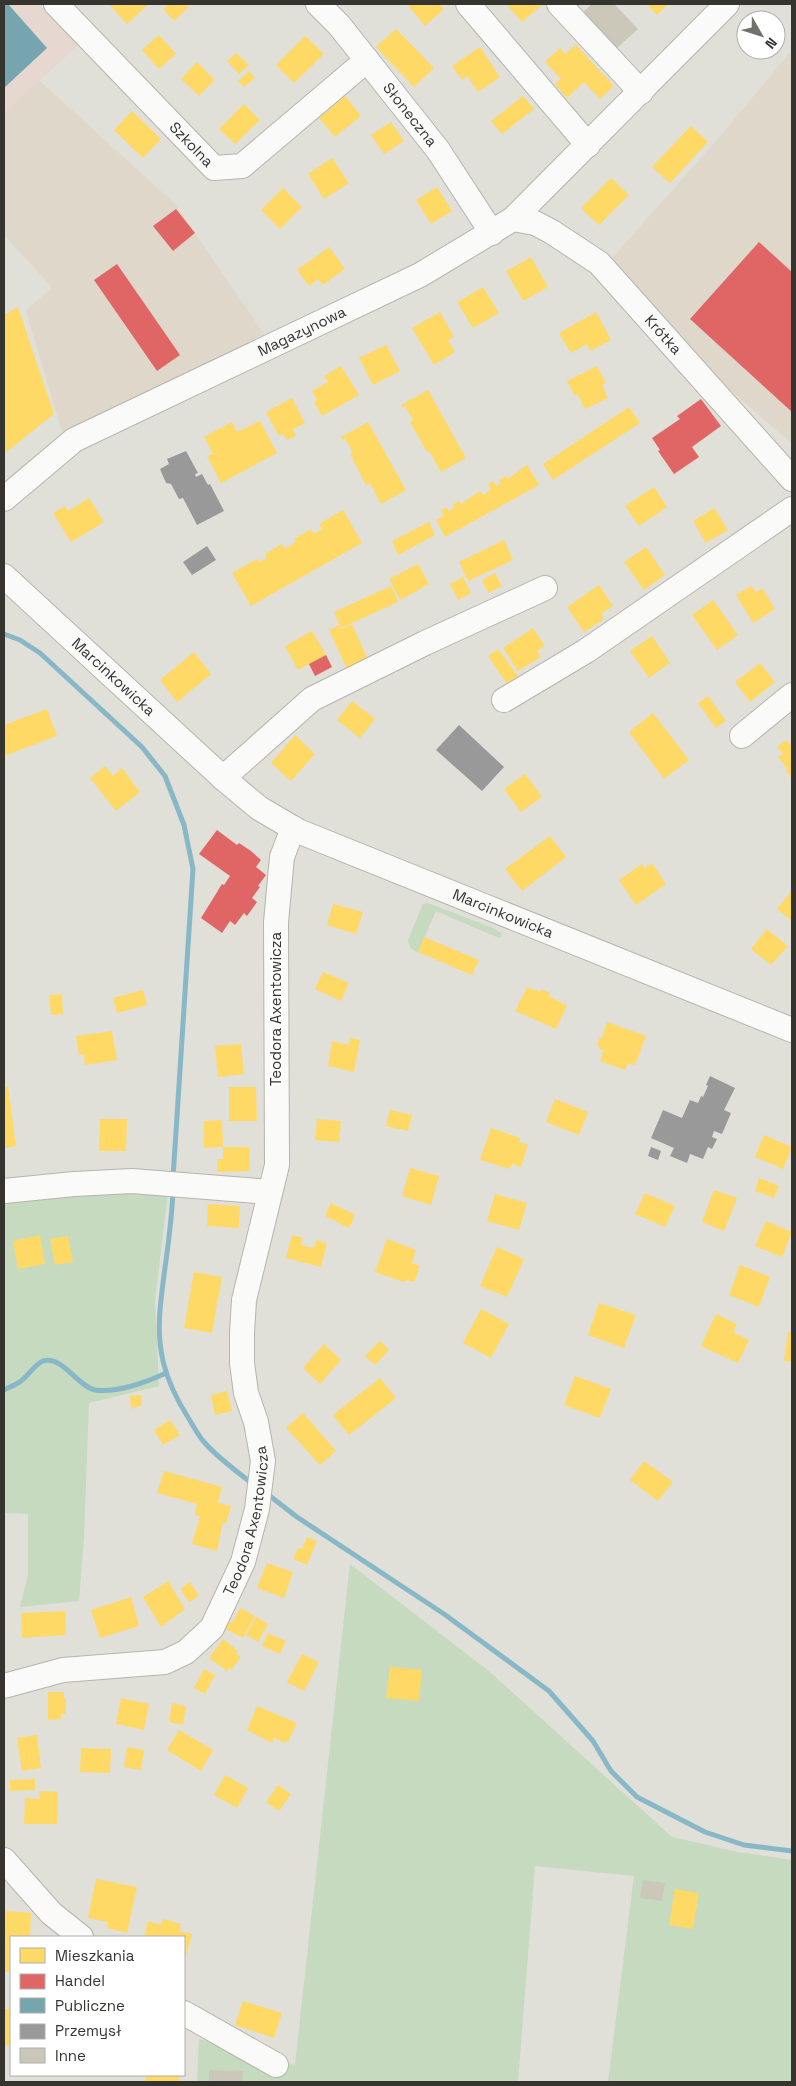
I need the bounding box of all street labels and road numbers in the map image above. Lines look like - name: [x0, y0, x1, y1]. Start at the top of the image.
- street label: Słoneczna: [379, 78, 442, 150]
- street label: Szkolna: [166, 117, 218, 171]
- street label: Magazynowa: [254, 302, 349, 360]
- street label: Krótka: [641, 310, 686, 358]
- street label: Marcinkowicka: [68, 633, 160, 720]
- street label: Marcinkowicka: [450, 884, 557, 942]
- street label: Teodora Axentowicza: [266, 931, 285, 1086]
- street label: Teodora Axentowicza: [219, 1444, 272, 1599]

